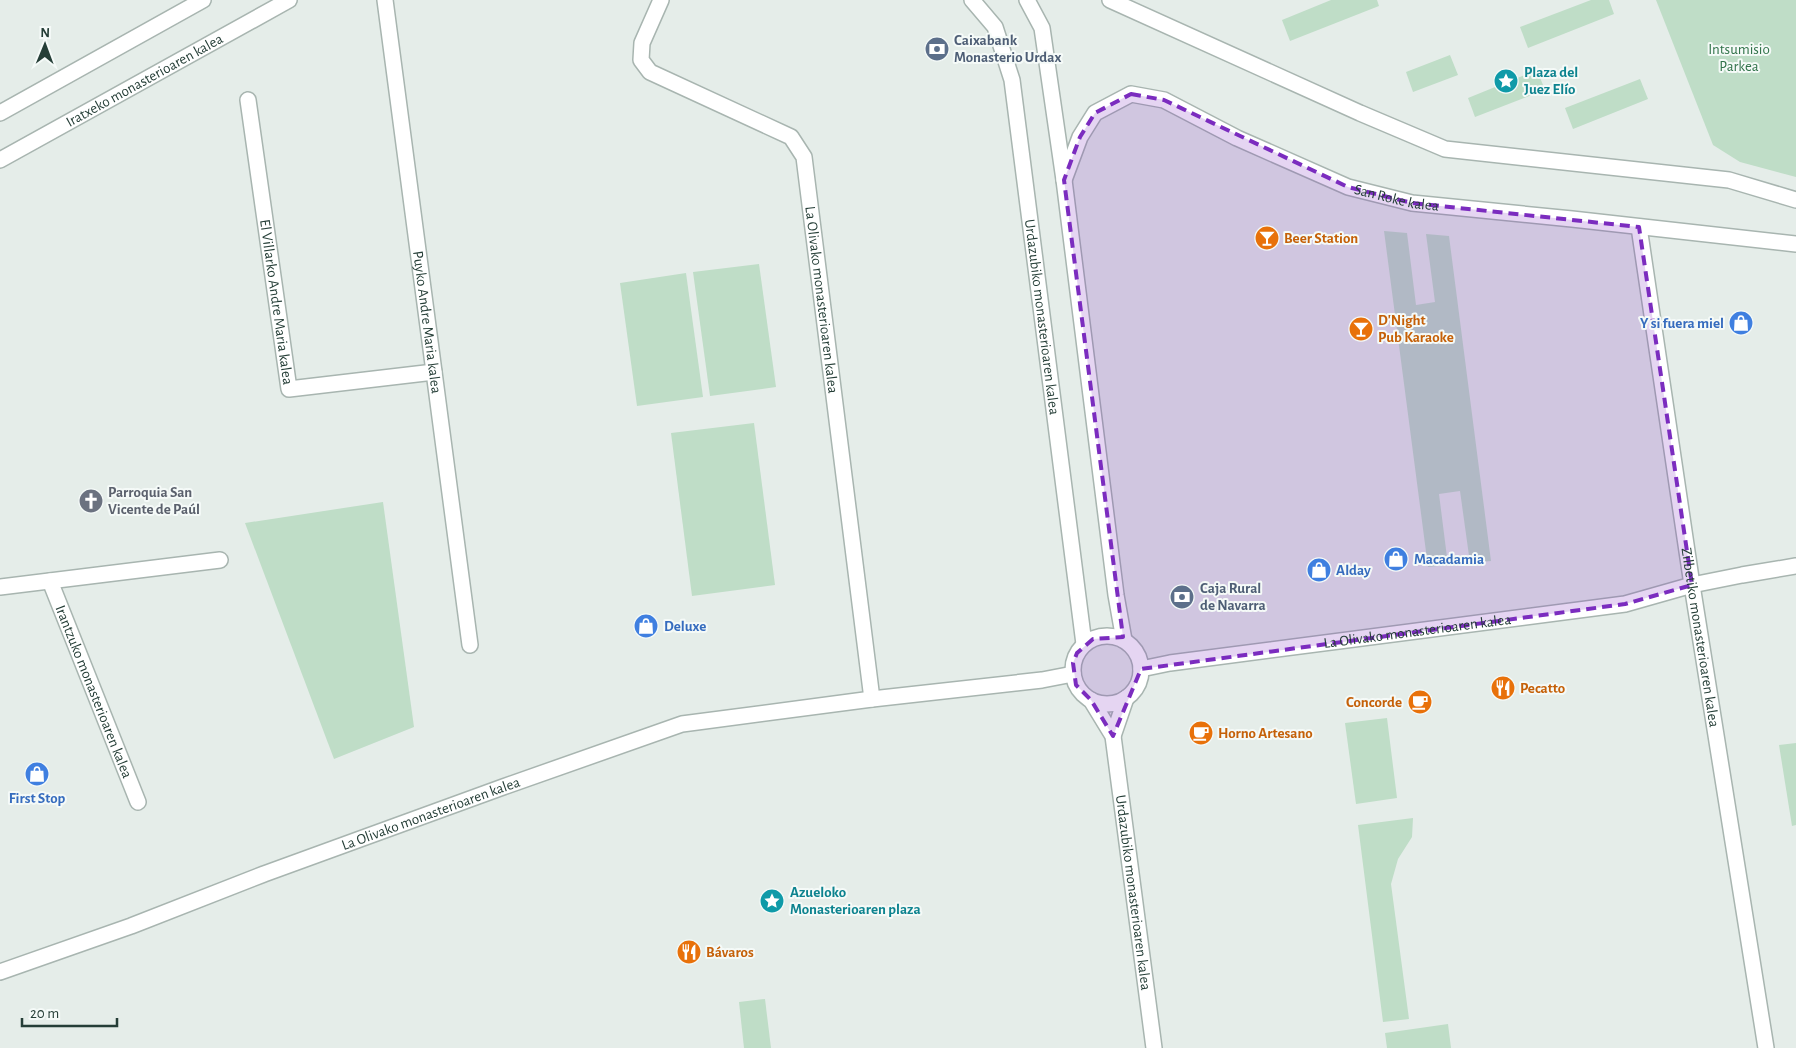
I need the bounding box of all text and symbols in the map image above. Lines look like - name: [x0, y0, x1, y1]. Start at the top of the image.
- north arrow: [20, 20, 70, 70]
- text: N: [40, 26, 50, 40]
- street label: Iratxeko monasterioaren kalea: [64, 31, 226, 130]
- place label: Caixabank Monasterio Urdax: [954, 33, 1061, 65]
- bank icon: Caixabank Monasterio Urdax: [924, 36, 950, 62]
- park label: Intsumisio Parkea: [1708, 42, 1770, 74]
- place label: Plaza del Juez Elío: [1524, 65, 1578, 97]
- place icon: Plaza del Juez Elío: [1493, 68, 1519, 94]
- street label: San Roke kalea: [1353, 182, 1440, 214]
- street label: La Olivako monasterioaren kalea: [802, 205, 841, 394]
- street label: El Villarko Andre Maria kalea: [257, 218, 295, 386]
- street label: Urdazubiko monasterioaren kalea: [1022, 218, 1062, 416]
- bar icon: Beer Station: [1254, 225, 1280, 251]
- place label: Beer Station: [1284, 231, 1358, 246]
- street label: Puyko Andre Maria kalea: [410, 250, 444, 395]
- shop icon: Y si fuera miel: [1728, 310, 1754, 336]
- place label: D'Night Pub Karaoke: [1378, 313, 1454, 345]
- bar icon: D'Night Pub Karaoke: [1348, 316, 1374, 342]
- place label: Y si fuera miel: [1640, 316, 1724, 331]
- place label: Parroquia San Vicente de Paúl: [108, 485, 200, 517]
- church icon: Parroquia San Vicente de Paúl: [78, 488, 104, 514]
- shop icon: Macadamia: [1383, 546, 1409, 572]
- street label: Zilbetiko monasterioaren kalea: [1679, 547, 1722, 728]
- place label: Macadamia: [1414, 552, 1484, 567]
- shop icon: Alday: [1306, 557, 1332, 583]
- place label: Alday: [1336, 563, 1371, 578]
- place label: Caja Rural de Navarra: [1200, 581, 1266, 613]
- bank icon: Caja Rural de Navarra: [1169, 584, 1195, 610]
- street label: Irantzuko monasterioaren kalea: [52, 603, 135, 780]
- street label: La Olivako monasterioaren kalea: [1323, 612, 1512, 651]
- shop icon: Deluxe: [633, 613, 659, 639]
- place label: Deluxe: [664, 619, 706, 634]
- restaurant icon: Pecatto: [1490, 675, 1516, 701]
- place label: Pecatto: [1520, 681, 1565, 696]
- cafe icon: Concorde: [1407, 689, 1433, 715]
- place label: Concorde: [1346, 695, 1402, 710]
- cafe icon: Horno Artesano: [1188, 720, 1214, 746]
- place label: Horno Artesano: [1218, 726, 1313, 741]
- shop icon: First Stop: [24, 761, 50, 787]
- street label: La Olivako monasterioaren kalea: [340, 775, 522, 853]
- place label: First Stop: [9, 791, 66, 806]
- street label: Urdazubiko monasterioaren kalea: [1113, 794, 1153, 991]
- place label: Azueloko Monasterioaren plaza: [790, 885, 921, 917]
- place icon: Azueloko Monasterioaren plaza: [759, 888, 785, 914]
- restaurant icon: Bávaros: [676, 939, 702, 965]
- place label: Bávaros: [706, 945, 754, 960]
- scale bar: [22, 996, 118, 1028]
- text: 20 m: [30, 1006, 59, 1021]

